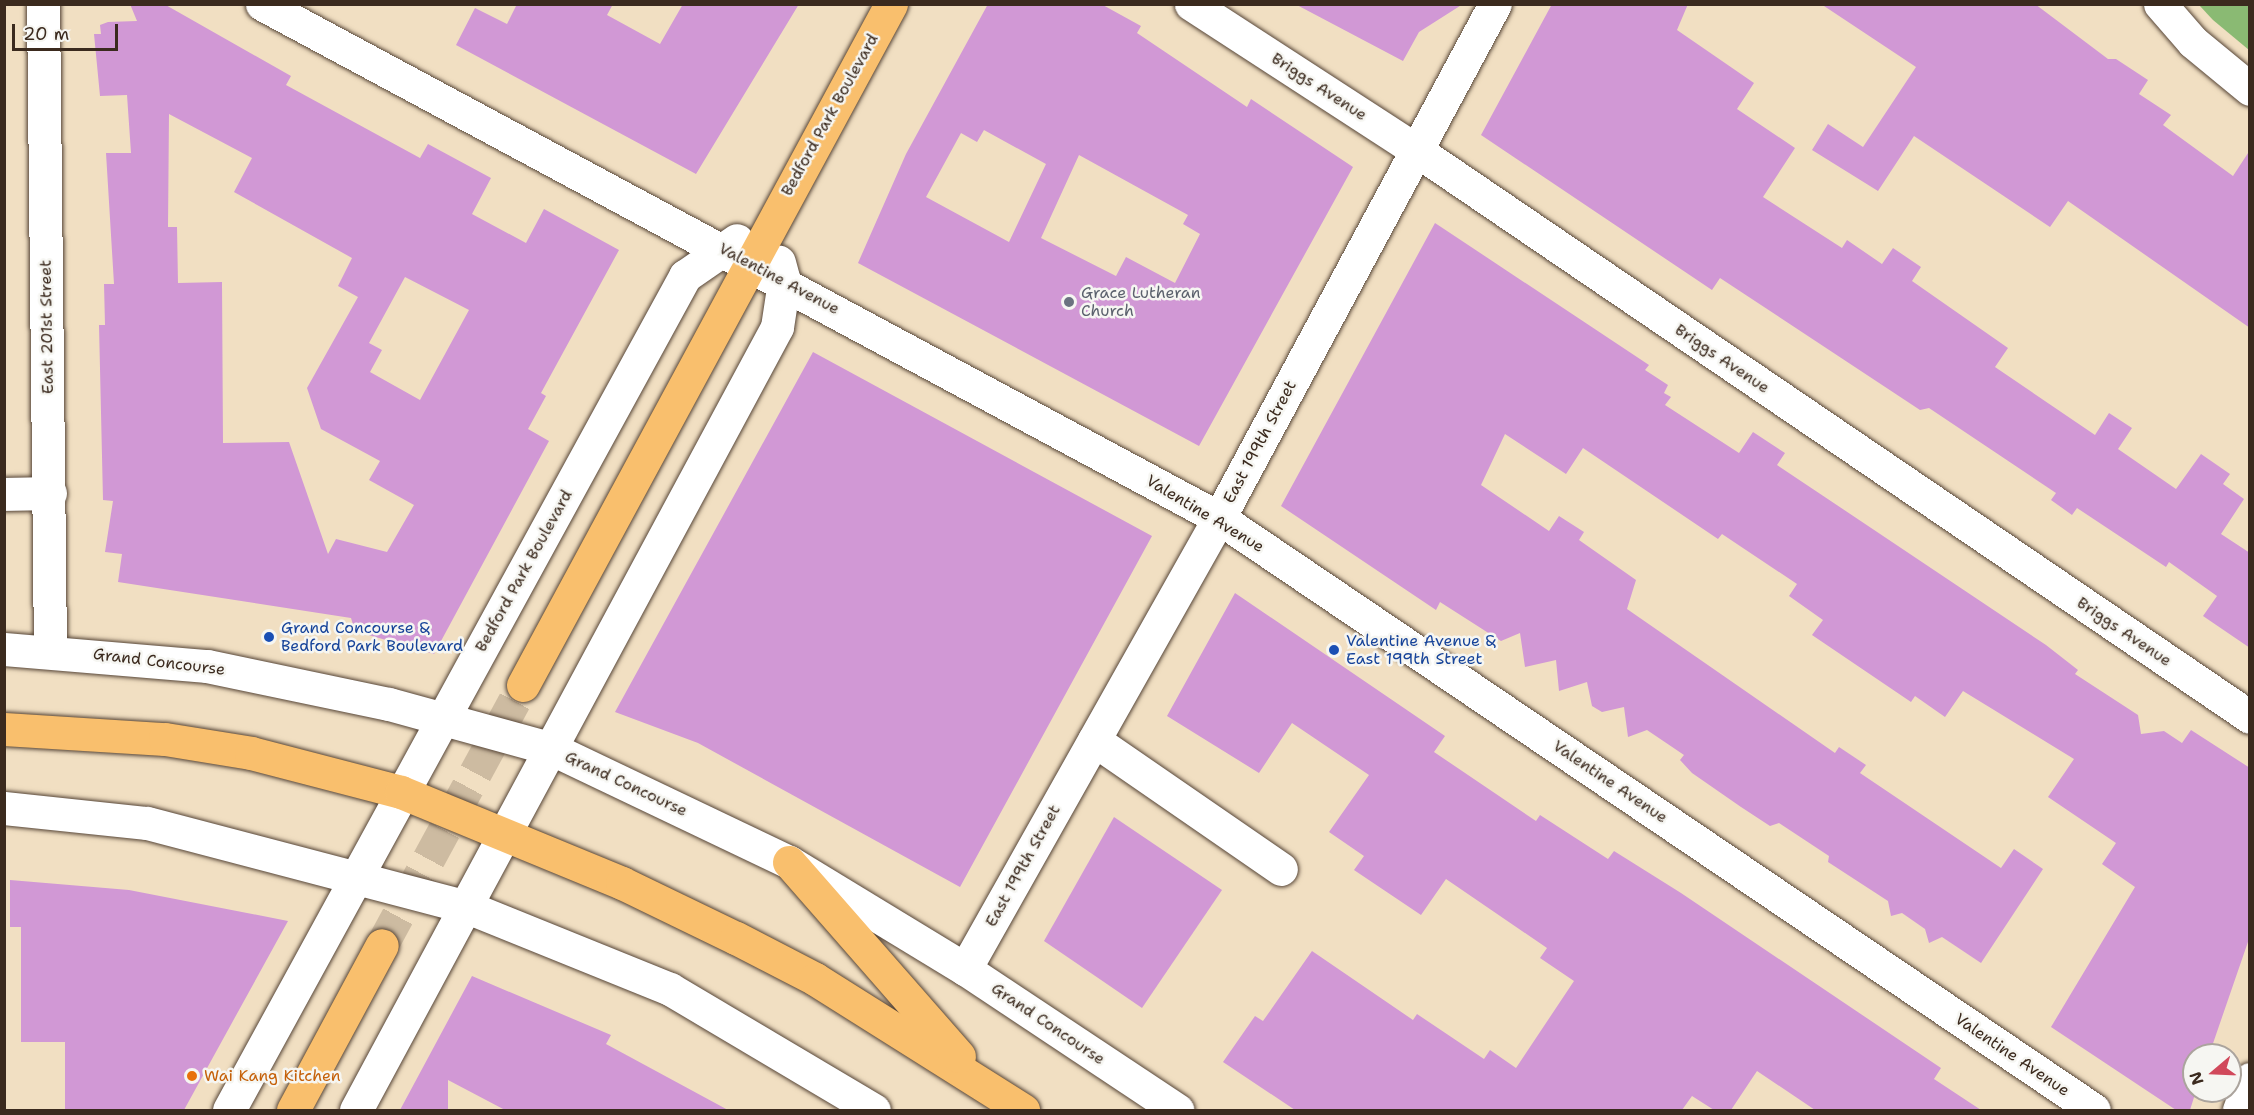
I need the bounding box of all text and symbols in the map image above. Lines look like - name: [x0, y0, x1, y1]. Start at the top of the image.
- scale bar: [15, 12, 122, 50]
- text: 20 m: [23, 22, 69, 46]
- street label: Bedford Park Boulevard: [777, 31, 883, 199]
- street label: Briggs Avenue: [1268, 49, 1370, 125]
- street label: Valentine Avenue: [715, 239, 843, 319]
- street label: East 201st Street: [36, 260, 58, 394]
- place label: Grace Lutheran Church: [1081, 283, 1201, 321]
- marker: Grace Lutheran Church: [1062, 295, 1076, 309]
- street label: Briggs Avenue: [1671, 320, 1773, 398]
- street label: East 199th Street: [1219, 377, 1301, 507]
- street label: Valentine Avenue: [1143, 471, 1267, 557]
- street label: Bedford Park Boulevard: [471, 487, 577, 655]
- street label: Briggs Avenue: [2073, 593, 2175, 671]
- place label: Grand Concourse & Bedford Park Boulevard: [281, 618, 463, 656]
- marker: Grand Concourse & Bedford Park Boulevard: [262, 630, 276, 644]
- place label: Valentine Avenue & East 199th Street: [1346, 631, 1496, 669]
- marker: Valentine Avenue & East 199th Street: [1327, 643, 1341, 657]
- street label: Grand Concourse: [92, 644, 226, 680]
- street label: Valentine Avenue: [1549, 737, 1671, 827]
- street label: Grand Concourse: [562, 747, 690, 821]
- street label: East 199th Street: [982, 802, 1064, 930]
- street label: Grand Concourse: [988, 979, 1108, 1069]
- street label: Valentine Avenue: [1951, 1010, 2073, 1100]
- north arrow: [2182, 1043, 2242, 1103]
- place label: Wai Kang Kitchen: [204, 1066, 341, 1086]
- marker: Wai Kang Kitchen: [185, 1069, 199, 1083]
- text: N: [2184, 1069, 2208, 1088]

